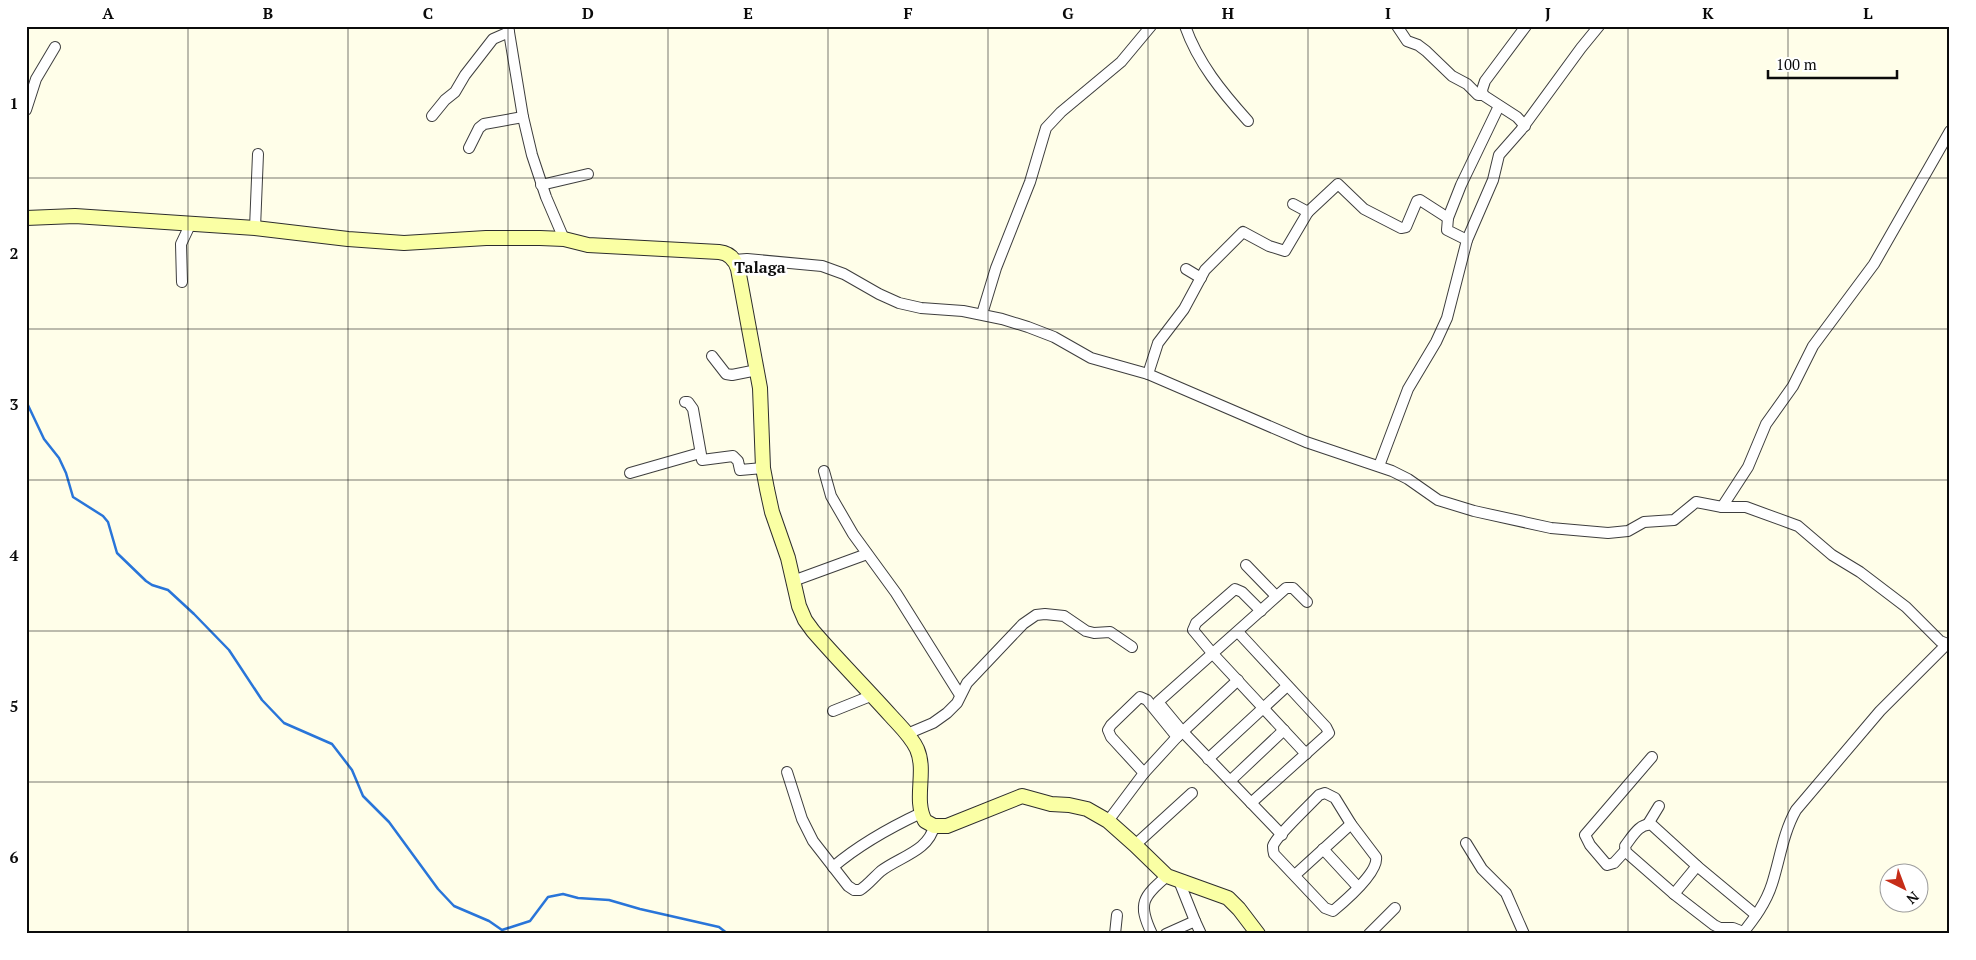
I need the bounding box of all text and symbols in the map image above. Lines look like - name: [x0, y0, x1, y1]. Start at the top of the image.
- text: A: [102, 2, 114, 24]
- text: B: [263, 2, 273, 24]
- text: C: [423, 2, 433, 24]
- text: D: [582, 2, 594, 24]
- text: E: [743, 2, 753, 24]
- text: F: [903, 2, 913, 24]
- text: G: [1062, 2, 1074, 24]
- text: H: [1222, 2, 1234, 24]
- text: I: [1385, 2, 1391, 24]
- text: J: [1545, 2, 1551, 24]
- text: K: [1702, 2, 1714, 24]
- text: L: [1863, 2, 1873, 24]
- scale bar: [1768, 48, 1897, 80]
- text: 100 m: [1776, 54, 1817, 74]
- text: 1: [9, 92, 19, 114]
- text: 2: [9, 242, 19, 264]
- district label: Talaga: [734, 256, 786, 278]
- text: 3: [9, 393, 19, 415]
- text: 4: [9, 544, 19, 566]
- text: 5: [9, 695, 19, 717]
- text: 6: [9, 846, 19, 868]
- north arrow: [1878, 862, 1928, 912]
- text: N: [1902, 887, 1923, 909]

